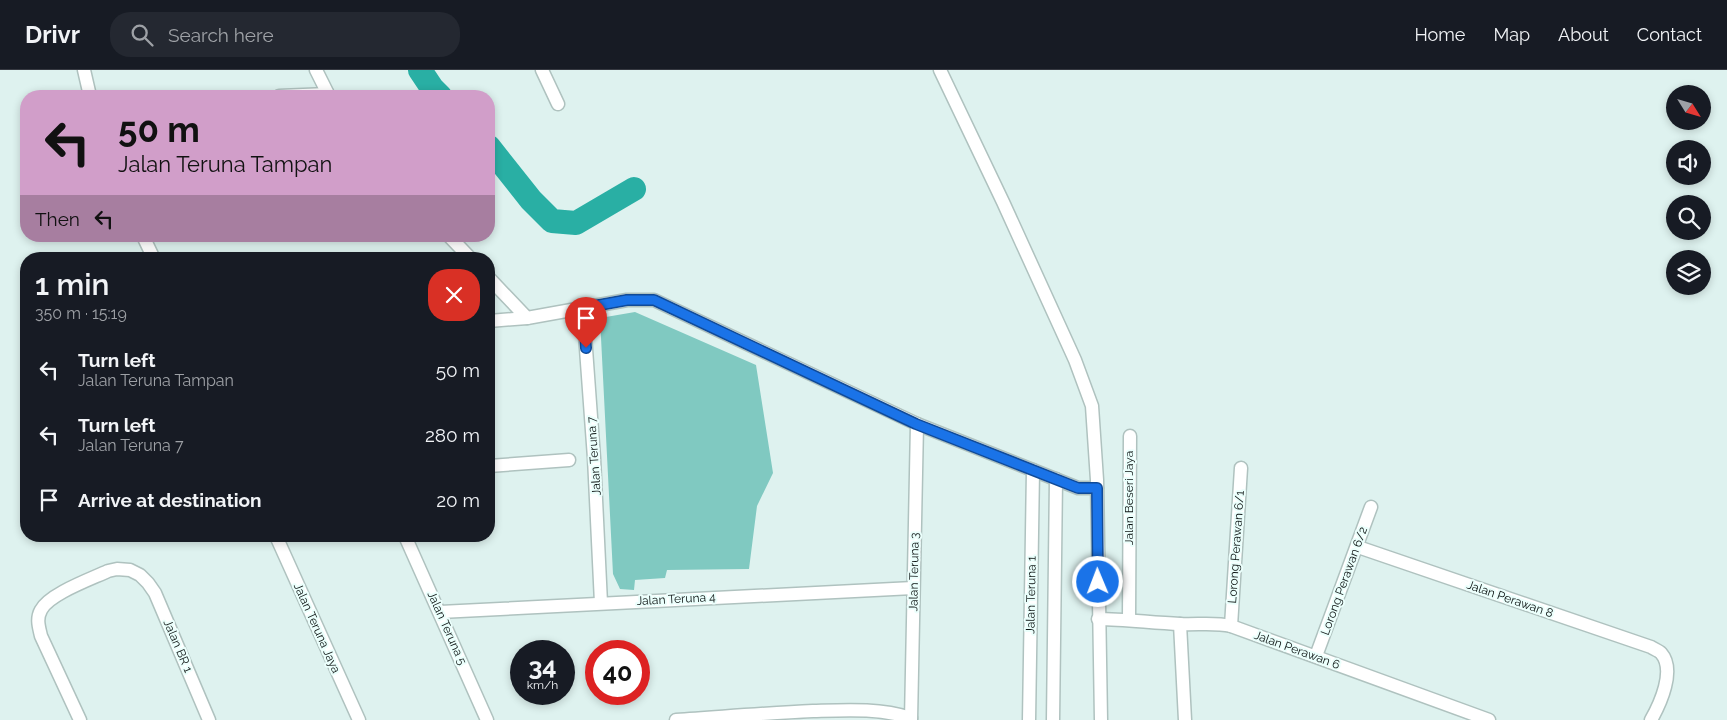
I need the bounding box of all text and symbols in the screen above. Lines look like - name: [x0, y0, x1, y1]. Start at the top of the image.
- search box: [110, 12, 460, 57]
- text: Drivr: [25, 20, 80, 49]
- icon: search: [128, 21, 156, 49]
- text: Search here: [168, 24, 274, 46]
- text: Home: [1414, 24, 1465, 45]
- text: Map: [1493, 24, 1530, 45]
- text: About: [1558, 24, 1609, 45]
- text: Contact: [1637, 24, 1702, 45]
- north arrow: [1666, 85, 1711, 130]
- map controls: [1666, 85, 1711, 295]
- text: 50 m: [118, 109, 200, 150]
- icon: left: [35, 110, 100, 175]
- button: sound: [1666, 140, 1711, 185]
- text: Jalan Teruna Tampan: [118, 151, 332, 177]
- button: search: [1666, 195, 1711, 240]
- icon: left: [90, 205, 118, 233]
- text: Then: [35, 208, 80, 230]
- button: layers: [1666, 250, 1711, 295]
- text: 1 min: [35, 267, 110, 302]
- button: close: [428, 269, 480, 321]
- pin: [565, 297, 607, 348]
- text: 350 m · 15:19: [35, 304, 127, 323]
- icon: arrive: [572, 304, 600, 332]
- text: Turn left: [78, 349, 155, 371]
- icon: left: [35, 356, 63, 384]
- text: 50 m: [436, 359, 480, 381]
- text: Jalan Teruna Tampan: [78, 371, 234, 390]
- text: Turn left: [78, 414, 155, 436]
- street label: Jalan Teruna 7: [584, 415, 604, 496]
- icon: left: [35, 421, 63, 449]
- text: 280 m: [425, 424, 480, 446]
- text: Jalan Teruna 7: [78, 436, 183, 455]
- street label: Jalan Beseri Jaya: [1122, 451, 1136, 545]
- icon: arrive: [35, 486, 63, 514]
- text: Arrive at destination: [78, 489, 262, 511]
- text: 20 m: [436, 489, 480, 511]
- street label: Lorong Perawan 6/1: [1225, 490, 1247, 604]
- street label: Lorong Perawan 6/2: [1318, 525, 1370, 637]
- street label: Jalan Teruna 3: [906, 532, 922, 612]
- position arrow: [1071, 555, 1123, 607]
- street label: Jalan Teruna 1: [1023, 556, 1039, 634]
- street label: Jalan Perawan 8: [1465, 578, 1555, 620]
- street label: Jalan Teruna Jaya: [291, 581, 343, 675]
- street label: Jalan Teruna 5: [424, 589, 470, 667]
- street label: Jalan Teruna 4: [636, 590, 716, 608]
- street label: Jalan BR 1: [161, 617, 195, 675]
- street label: Jalan Perawan 6: [1252, 628, 1342, 672]
- speed limit sign: 40: [585, 640, 650, 705]
- text: 34: [528, 651, 557, 681]
- text: km/h: [527, 678, 558, 692]

